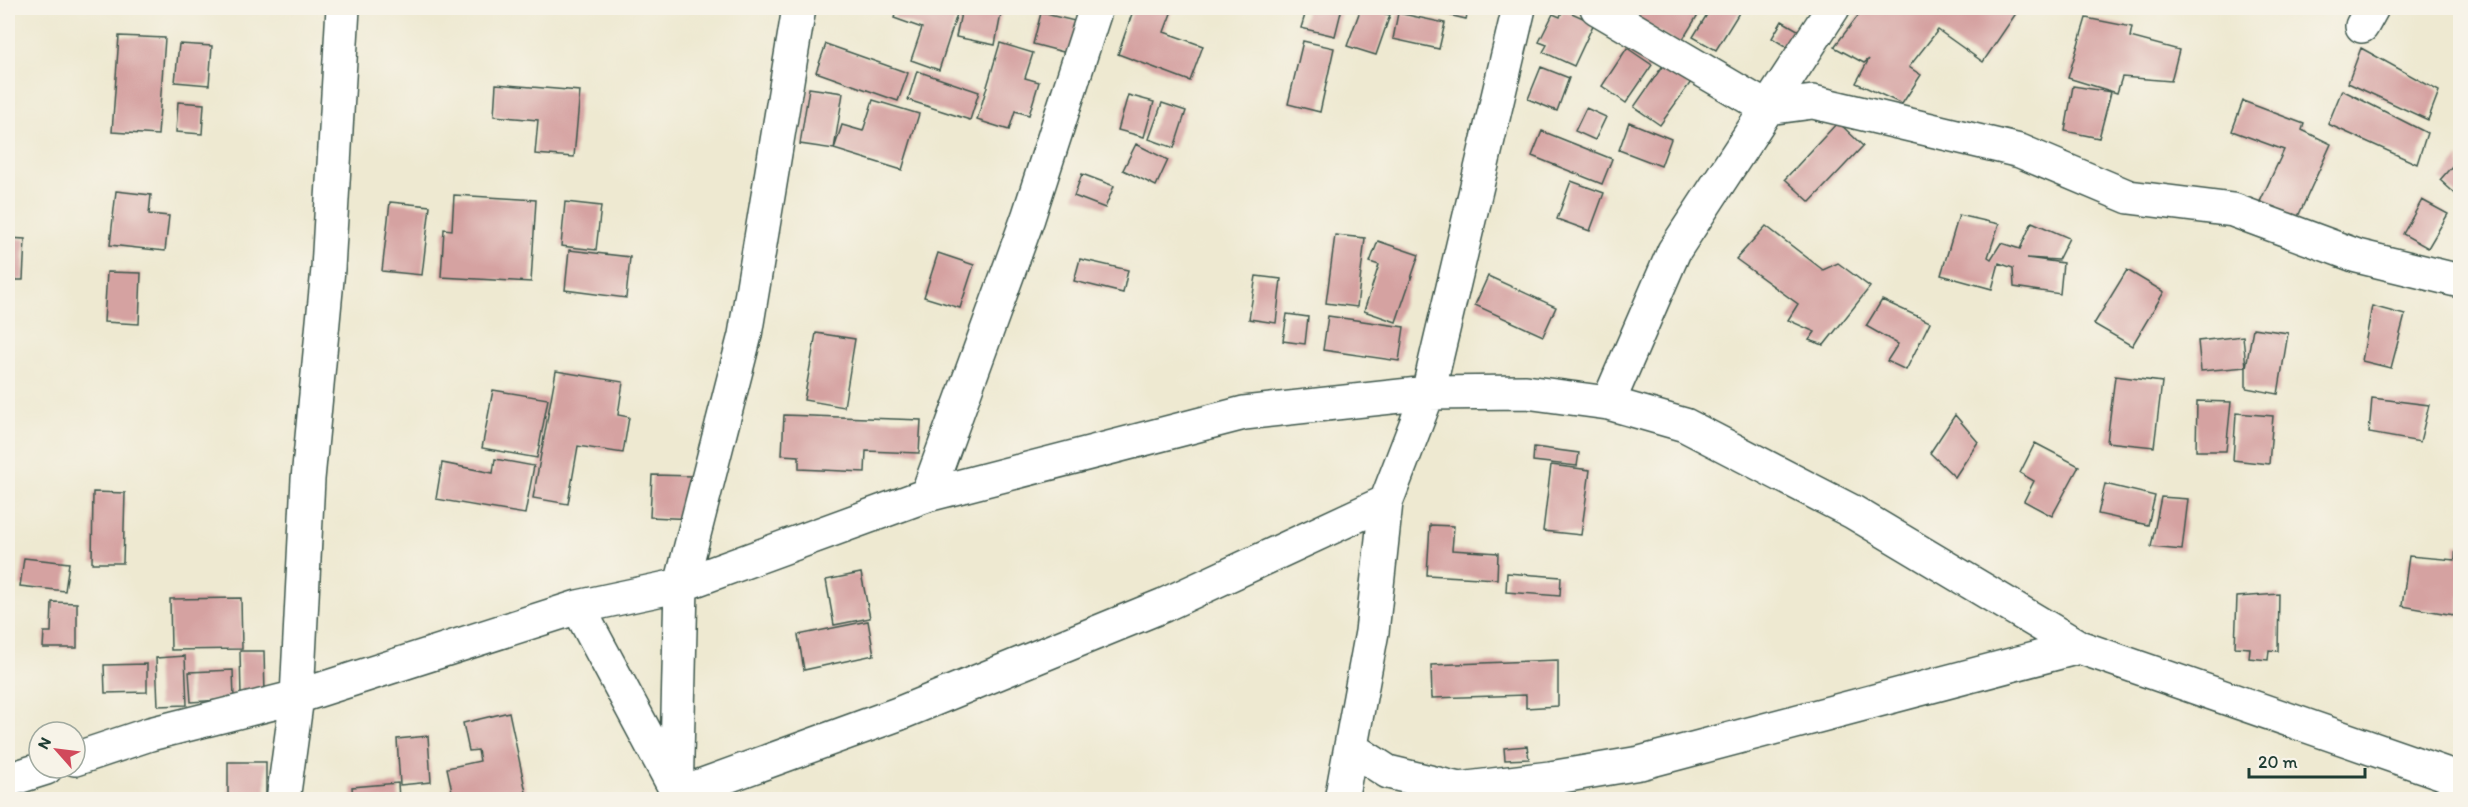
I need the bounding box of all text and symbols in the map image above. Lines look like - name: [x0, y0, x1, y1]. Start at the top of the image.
- north arrow: [27, 720, 87, 780]
- text: N: [33, 734, 55, 752]
- scale bar: [2249, 741, 2364, 779]
- text: 20 m: [2258, 751, 2298, 773]

